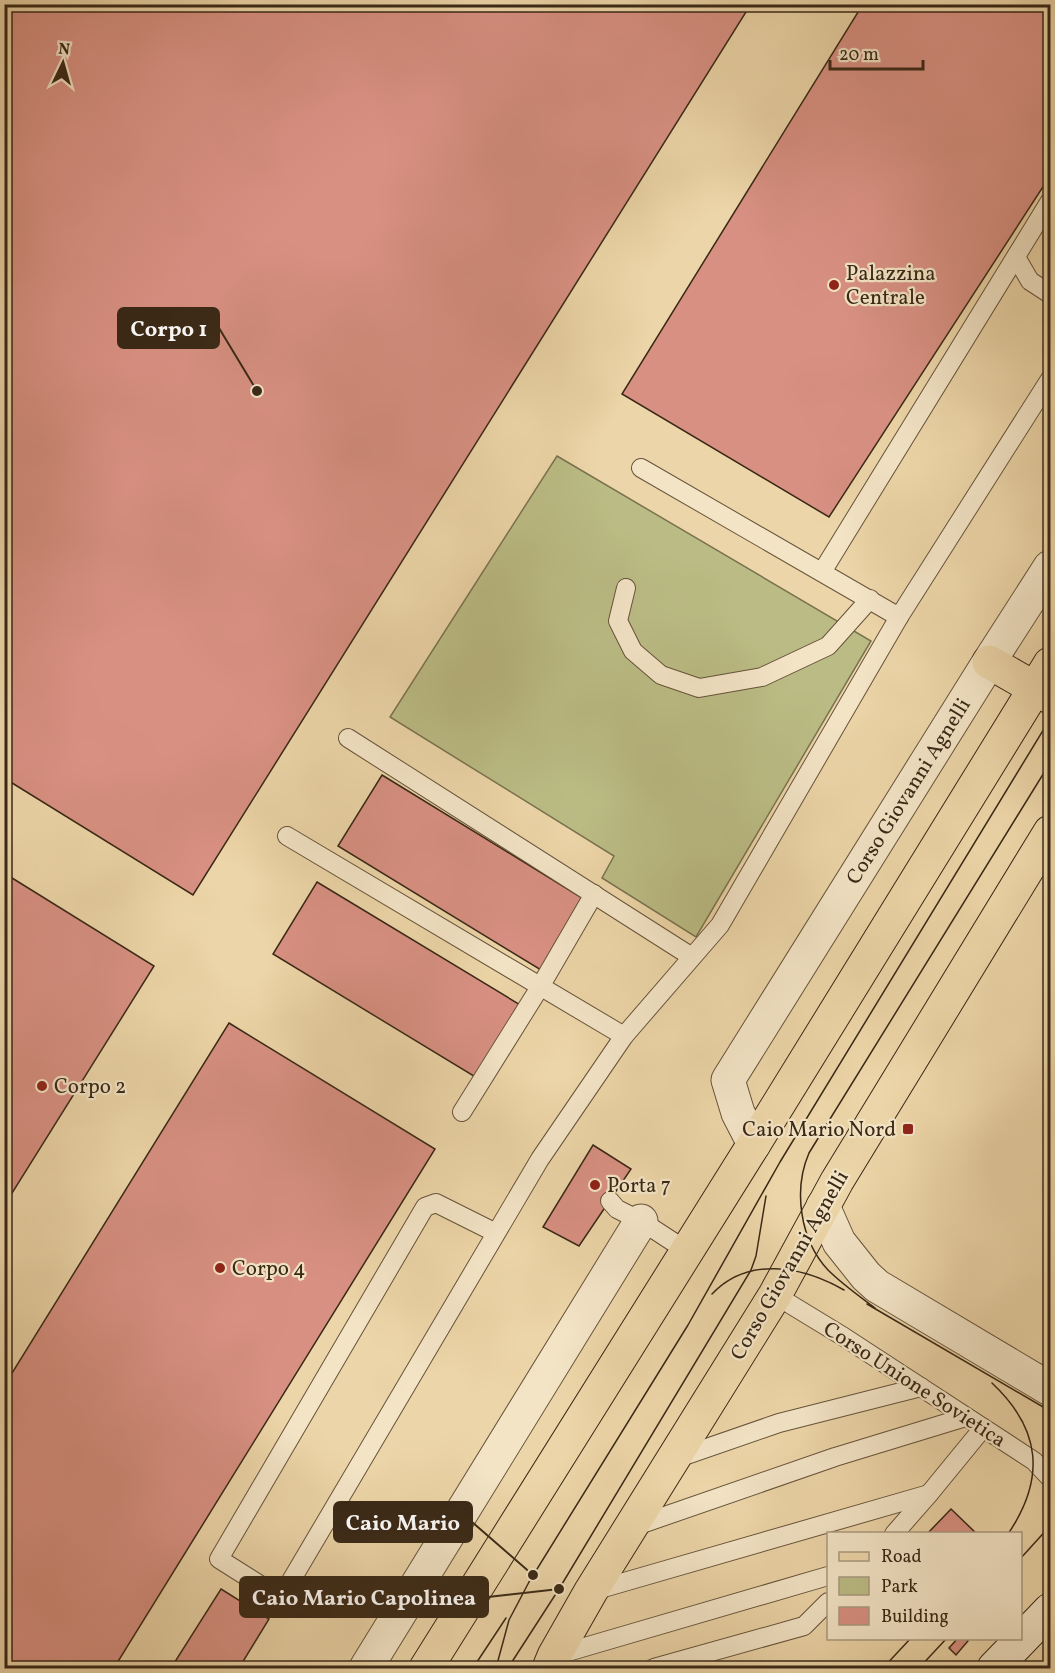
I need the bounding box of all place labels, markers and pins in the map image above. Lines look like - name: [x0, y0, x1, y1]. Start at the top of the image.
- place label: Palazzina Centrale: [846, 260, 936, 313]
- marker: Palazzina Centrale: [827, 278, 841, 292]
- callout: Corpo 1: [118, 308, 219, 348]
- place label: Corpo 2: [54, 1073, 126, 1102]
- marker: Corpo 2: [35, 1079, 49, 1093]
- place label: Caio Mario Nord: [742, 1116, 896, 1145]
- marker: Caio Mario Nord: [901, 1122, 915, 1136]
- place label: Porta 7: [607, 1172, 671, 1201]
- marker: Porta 7: [588, 1178, 602, 1192]
- place label: Corpo 4: [232, 1255, 306, 1284]
- marker: Corpo 4: [213, 1261, 227, 1275]
- callout: Caio Mario: [334, 1502, 472, 1542]
- callout: Caio Mario Capolinea: [240, 1577, 488, 1617]

